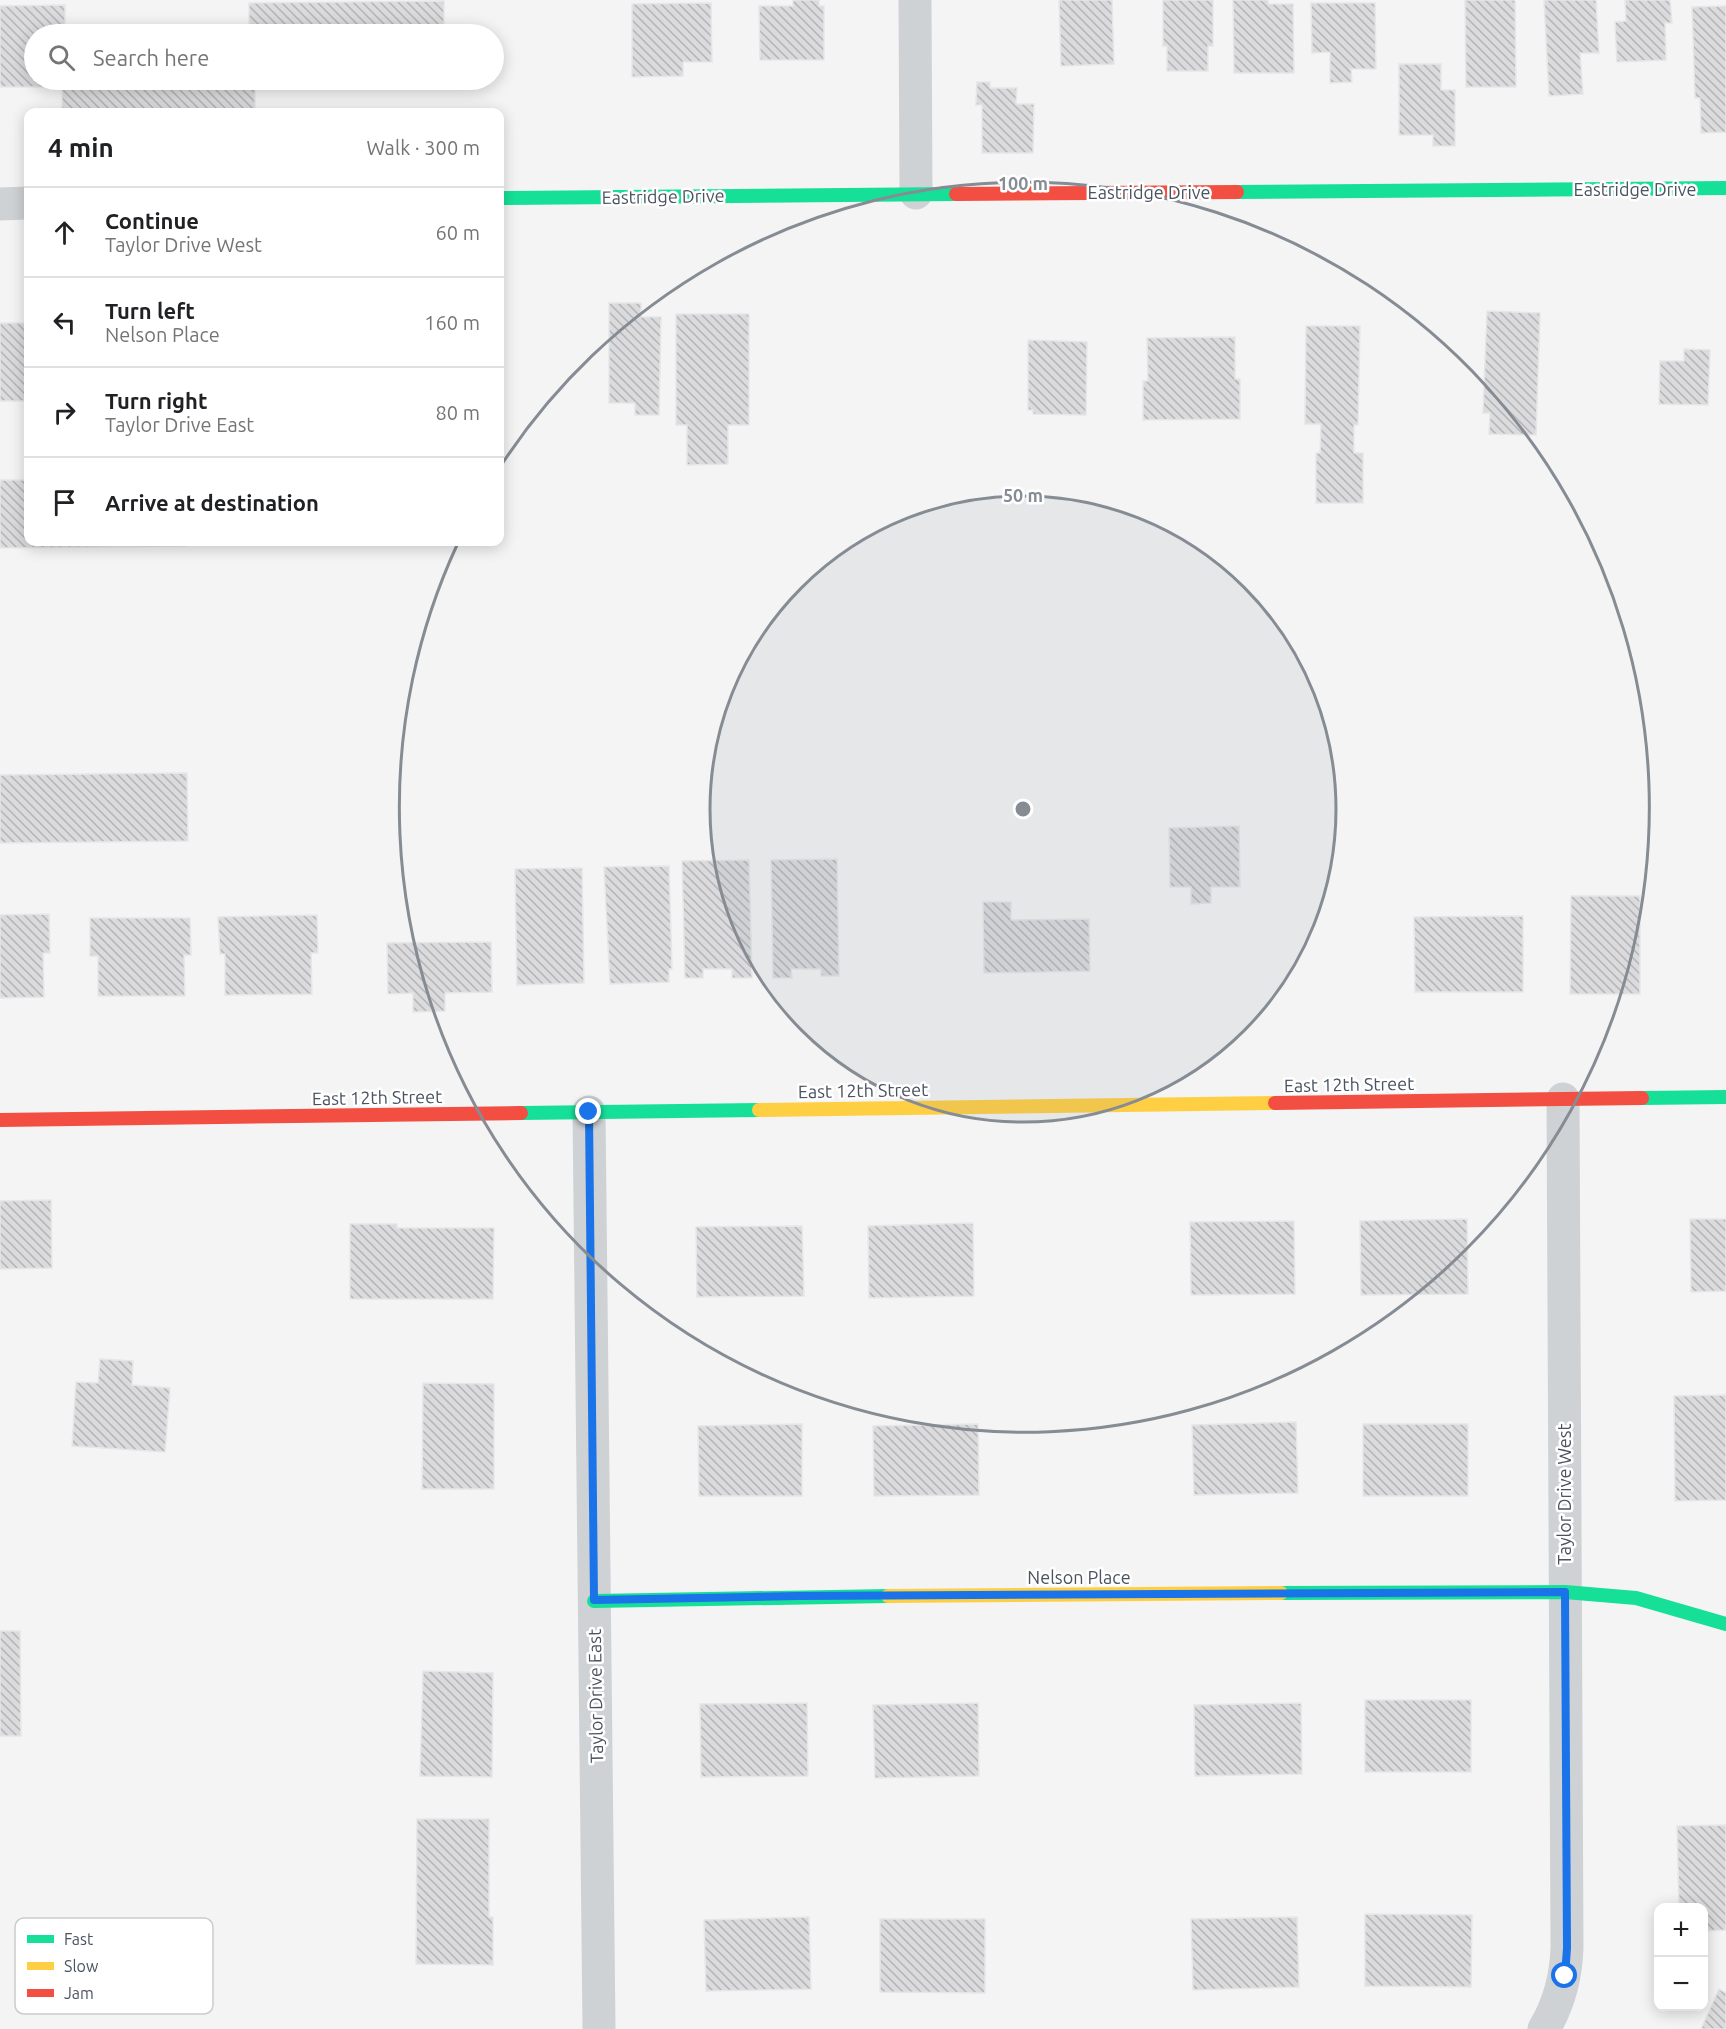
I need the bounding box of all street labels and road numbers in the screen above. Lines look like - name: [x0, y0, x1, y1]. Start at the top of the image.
- street label: Eastridge Drive: [1574, 179, 1696, 199]
- street label: Eastridge Drive: [1088, 182, 1210, 202]
- street label: Eastridge Drive: [601, 185, 725, 207]
- street label: East 12th Street: [1284, 1073, 1414, 1095]
- street label: East 12th Street: [798, 1079, 928, 1101]
- street label: East 12th Street: [312, 1086, 442, 1108]
- street label: Taylor Drive West: [1554, 1423, 1574, 1565]
- street label: Nelson Place: [1027, 1567, 1131, 1587]
- street label: Taylor Drive East: [584, 1629, 606, 1763]

